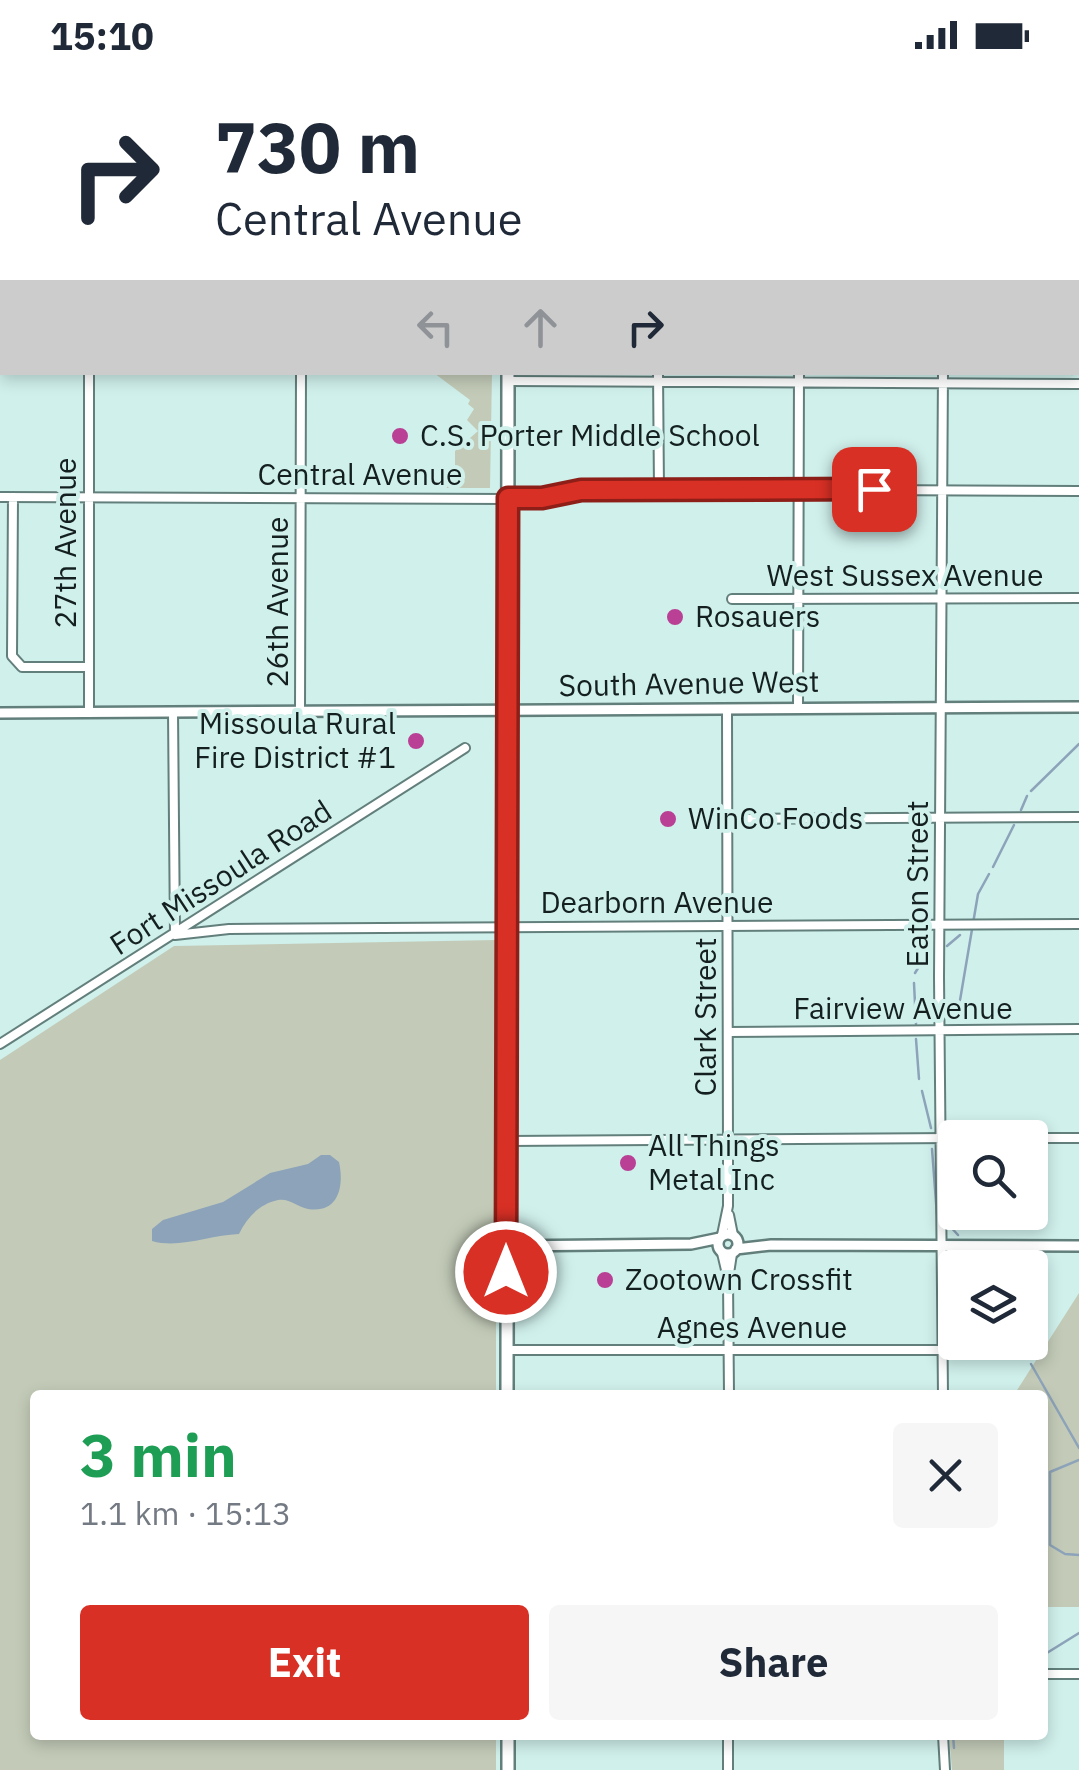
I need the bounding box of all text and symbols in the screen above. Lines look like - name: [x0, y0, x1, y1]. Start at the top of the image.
- text: 15:10: [50, 11, 154, 60]
- text: 730 m: [215, 101, 420, 192]
- icon: right: [50, 110, 180, 240]
- text: Central Avenue: [215, 189, 523, 247]
- icon: left: [408, 300, 463, 355]
- icon: ahead: [513, 300, 568, 355]
- icon: right: [618, 300, 673, 355]
- place label: C.S. Porter Middle School: [420, 415, 760, 454]
- marker: C.S. Porter Middle School: [389, 425, 411, 447]
- pin: [832, 447, 917, 532]
- street label: Central Avenue: [258, 454, 463, 493]
- street label: 27th Avenue: [45, 458, 84, 628]
- icon: arrive: [847, 462, 902, 517]
- street label: 26th Avenue: [257, 517, 296, 687]
- street label: West Sussex Avenue: [767, 555, 1043, 594]
- place label: Rosauers: [695, 596, 820, 635]
- marker: Rosauers: [664, 606, 686, 628]
- street label: South Avenue West: [558, 661, 820, 704]
- place label: Missoula Rural Fire District #1: [194, 703, 396, 776]
- marker: Missoula Rural Fire District #1: [405, 730, 427, 752]
- street label: Fort Missoula Road: [102, 791, 338, 963]
- place label: WinCo Foods: [688, 798, 863, 837]
- street label: Eaton Street: [897, 800, 936, 968]
- marker: WinCo Foods: [657, 808, 679, 830]
- street label: Dearborn Avenue: [540, 882, 774, 921]
- street label: Clark Street: [685, 938, 724, 1097]
- street label: Fairview Avenue: [793, 988, 1013, 1027]
- map controls: [938, 1120, 1048, 1360]
- button: search: [938, 1120, 1048, 1230]
- place label: All Things Metal Inc: [648, 1125, 780, 1198]
- marker: All Things Metal Inc: [617, 1152, 639, 1174]
- position arrow: [454, 1220, 558, 1324]
- button: layers: [938, 1250, 1048, 1360]
- place label: Zootown Crossfit: [625, 1259, 853, 1298]
- marker: Zootown Crossfit: [594, 1269, 616, 1291]
- street label: Agnes Avenue: [657, 1307, 847, 1346]
- text: 3 min: [80, 1415, 237, 1494]
- button: close: [893, 1423, 998, 1528]
- text: 1.1 km · 15:13: [80, 1492, 291, 1534]
- button: Exit: [80, 1605, 529, 1720]
- button: Share: [549, 1605, 998, 1720]

